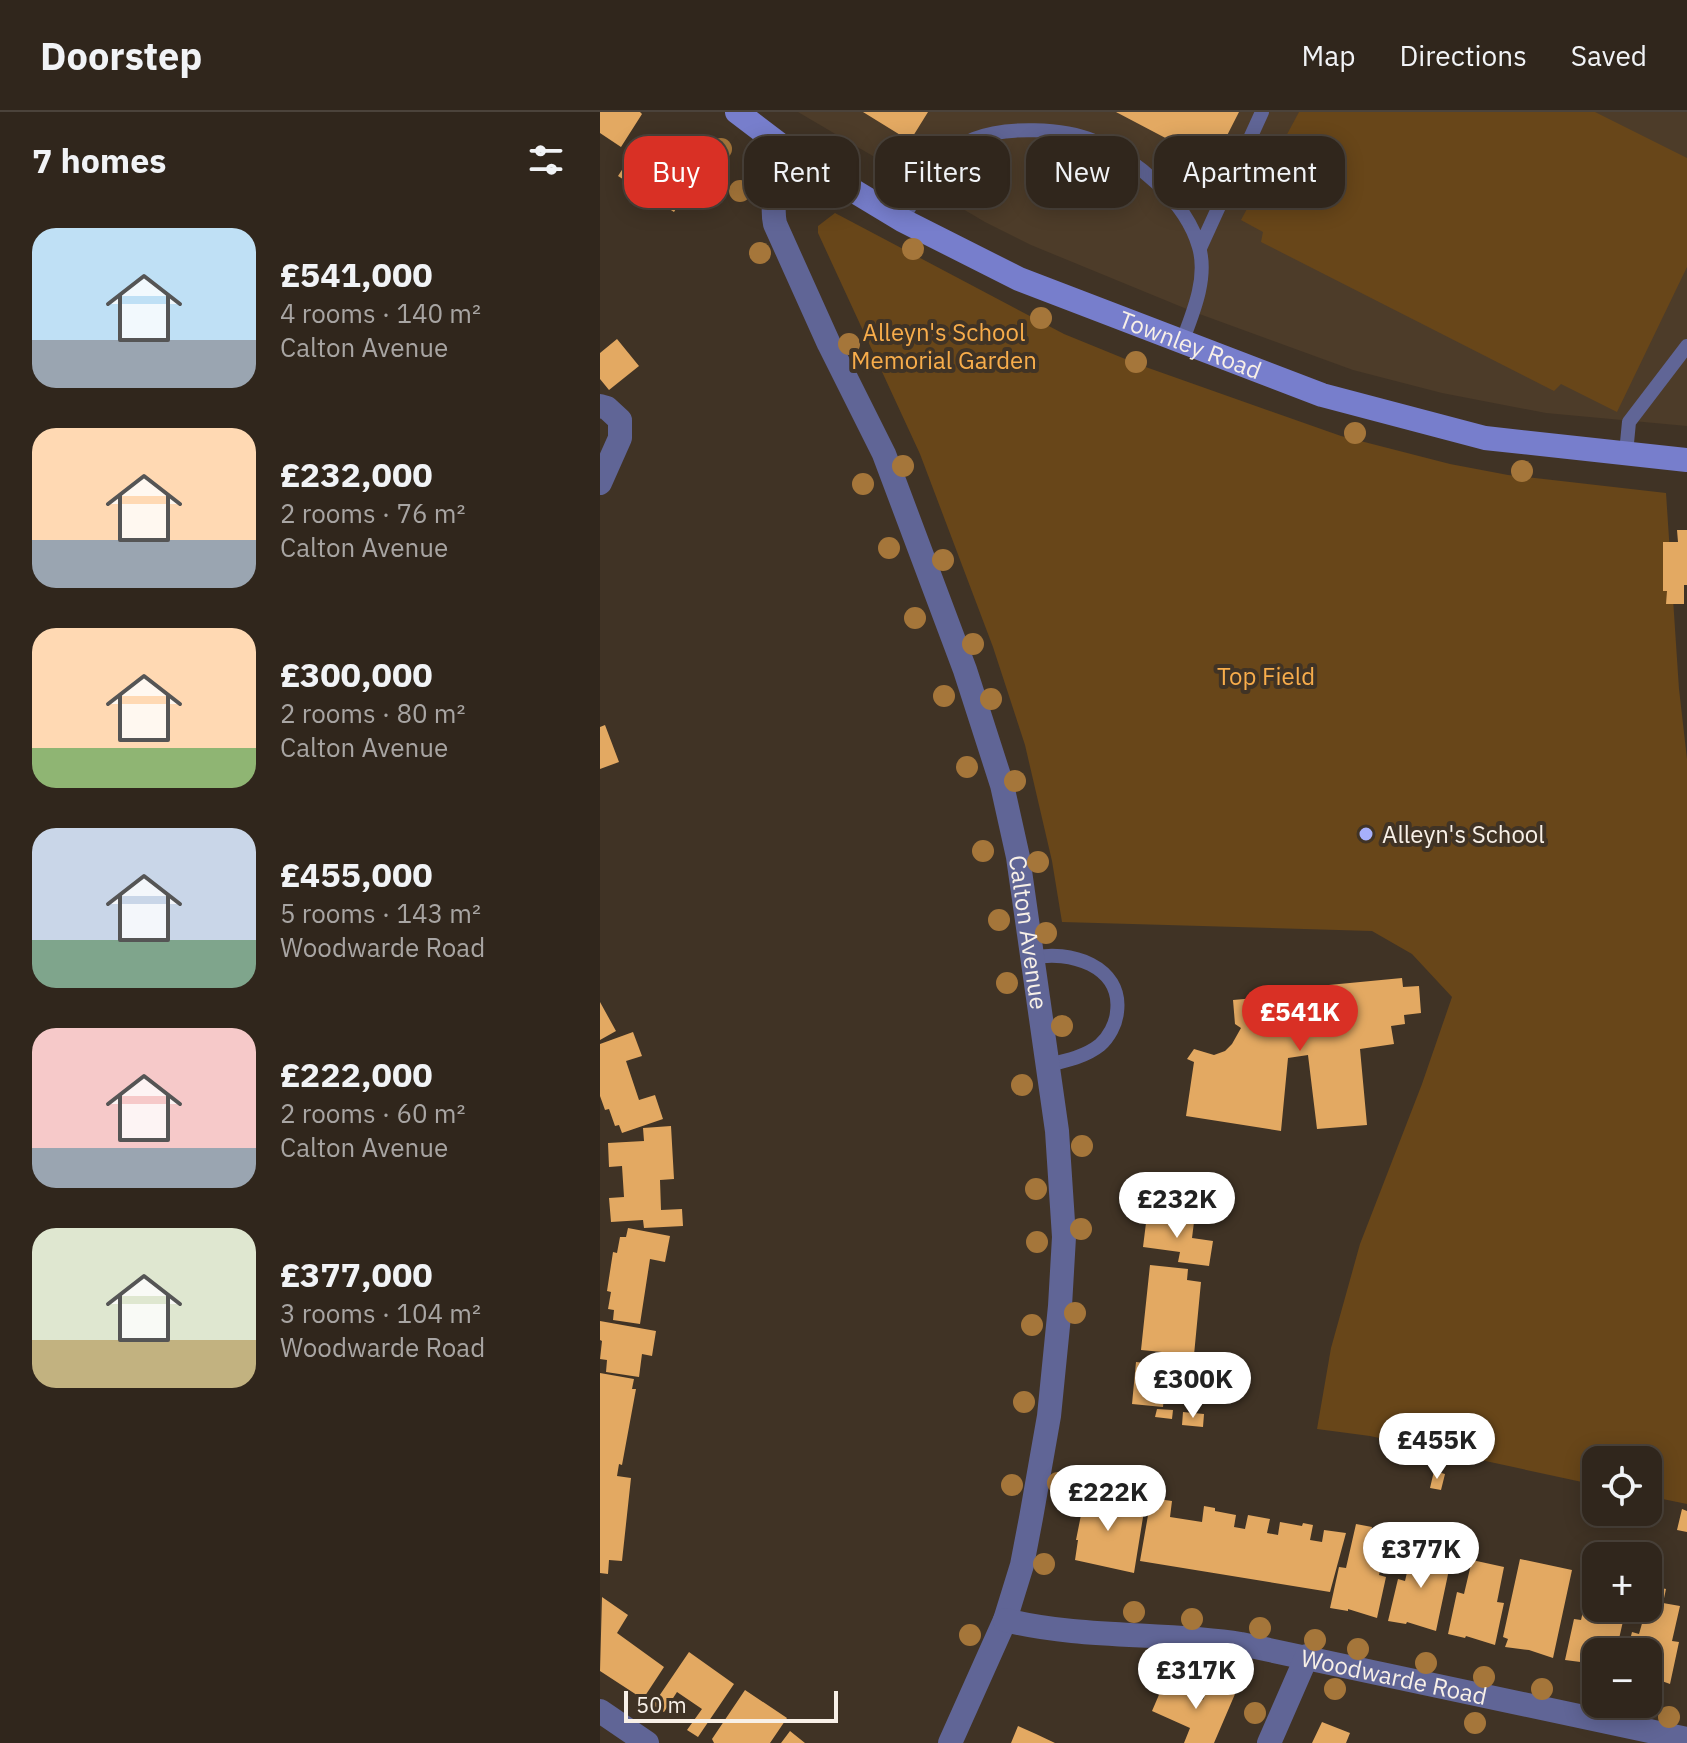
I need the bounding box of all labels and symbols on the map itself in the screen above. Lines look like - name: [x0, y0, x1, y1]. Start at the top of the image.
- street label: Townley Road: [1115, 303, 1266, 386]
- park label: Alleyn's School Memorial Garden: [851, 316, 1037, 376]
- park label: Top Field: [1217, 660, 1315, 692]
- place label: Alleyn's School: [1382, 818, 1545, 850]
- marker: Alleyn's School: [1357, 825, 1375, 843]
- street label: Calton Avenue: [1002, 853, 1056, 1011]
- pin: £541K: [1244, 985, 1356, 1053]
- pin: £232K: [1121, 1172, 1233, 1240]
- pin: £300K: [1137, 1352, 1249, 1420]
- pin: £455K: [1381, 1413, 1493, 1481]
- pin: £222K: [1052, 1465, 1164, 1533]
- pin: £377K: [1365, 1522, 1477, 1590]
- street label: Woodwarde Road: [1298, 1641, 1490, 1712]
- pin: £317K: [1140, 1643, 1252, 1711]
- scale bar: [624, 1687, 838, 1723]

